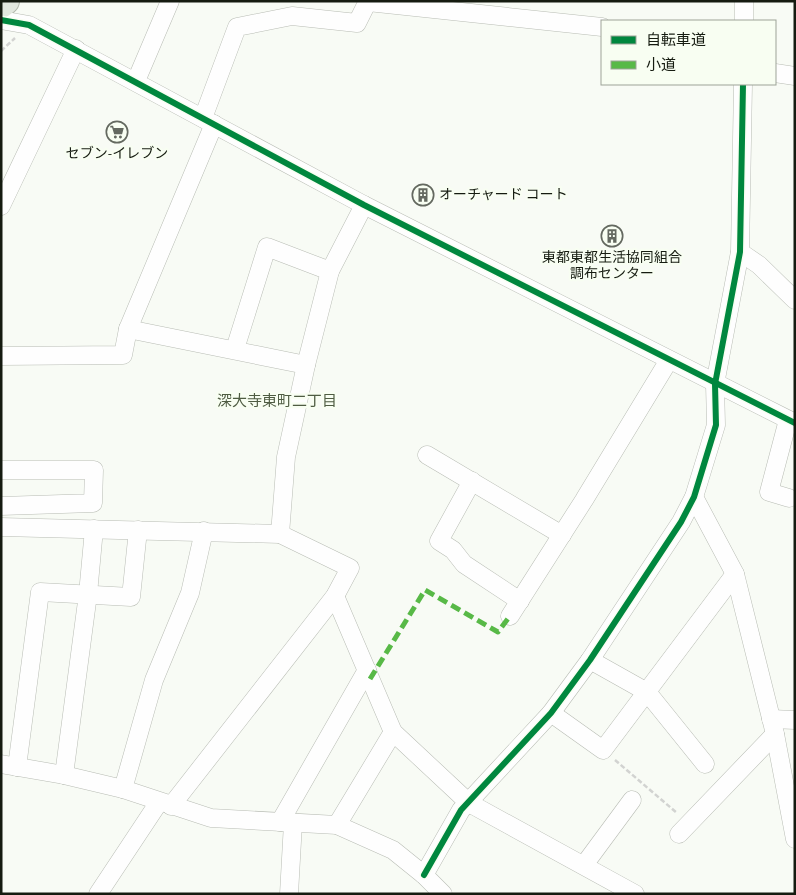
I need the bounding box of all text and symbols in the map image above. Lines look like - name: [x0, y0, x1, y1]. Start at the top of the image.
- legend: [601, 20, 776, 85]
- text: 自転車道: [646, 30, 706, 51]
- text: 小道: [646, 55, 676, 76]
- supermarket icon: セブン-イレブン: [105, 120, 129, 144]
- place label: セブン-イレブン: [66, 144, 168, 164]
- building icon: オーチャード コート: [411, 183, 435, 207]
- place label: オーチャード コート: [439, 185, 568, 205]
- building icon: 東都東都生活協同組合 調布センター: [600, 224, 624, 248]
- place label: 東都東都生活協同組合 調布センター: [542, 248, 682, 284]
- district label: 深大寺東町二丁目: [217, 391, 337, 412]

